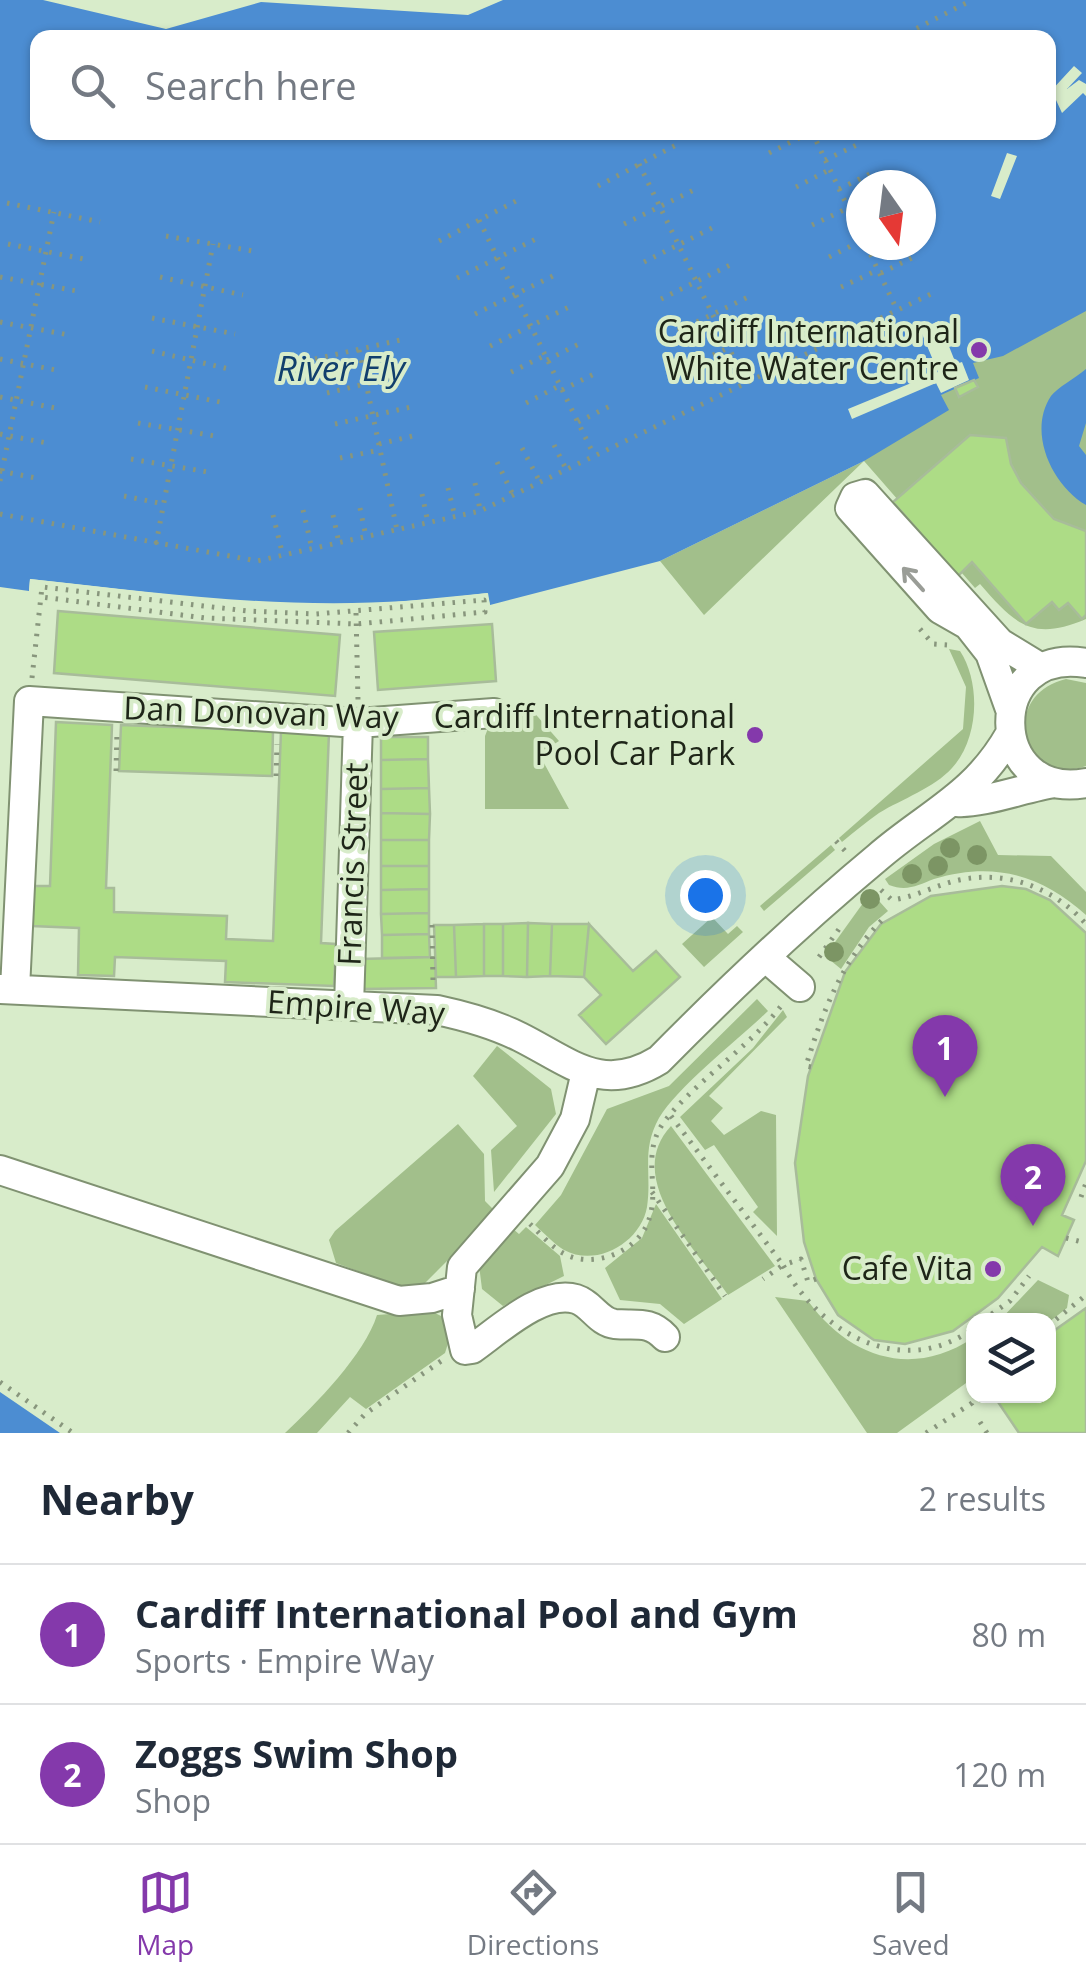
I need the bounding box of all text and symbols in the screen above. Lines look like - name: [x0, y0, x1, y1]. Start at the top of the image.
- search box: [30, 30, 1056, 140]
- icon: search: [65, 58, 120, 113]
- text: Search here: [145, 59, 357, 111]
- north arrow: [846, 170, 936, 260]
- place label: Cardiff International White Water Centre: [658, 309, 959, 389]
- marker: Cardiff International White Water Centre: [968, 339, 990, 361]
- water label: River Ely: [277, 344, 407, 391]
- one-way arrow: [902, 567, 925, 592]
- street label: Dan Donovan Way: [123, 685, 400, 738]
- place label: Cardiff International Pool Car Park: [434, 694, 735, 774]
- marker: Cardiff International Pool Car Park: [744, 724, 766, 746]
- street label: Francis Street: [326, 762, 377, 966]
- your location: [680, 870, 731, 921]
- street label: Empire Way: [266, 979, 447, 1034]
- pin: 1: [912, 1014, 978, 1097]
- pin: 2: [1000, 1144, 1066, 1226]
- place label: Cafe Vita: [842, 1246, 973, 1289]
- marker: Cafe Vita: [982, 1258, 1004, 1280]
- map controls: [966, 1313, 1056, 1403]
- button: layers: [966, 1313, 1056, 1403]
- text: Nearby: [40, 1470, 194, 1527]
- text: 2 results: [919, 1477, 1046, 1520]
- text: Cardiff International Pool and Gym: [135, 1587, 798, 1639]
- text: 1: [63, 1613, 82, 1656]
- text: 80 m: [971, 1613, 1046, 1656]
- text: Sports · Empire Way: [135, 1639, 434, 1682]
- text: Zoggs Swim Shop: [135, 1727, 458, 1779]
- text: 2: [63, 1753, 82, 1796]
- text: 120 m: [953, 1753, 1046, 1796]
- text: Shop: [135, 1779, 211, 1822]
- tab: Map: [136, 1865, 194, 1963]
- tab: Directions: [467, 1865, 599, 1963]
- tab: Saved: [872, 1865, 950, 1963]

